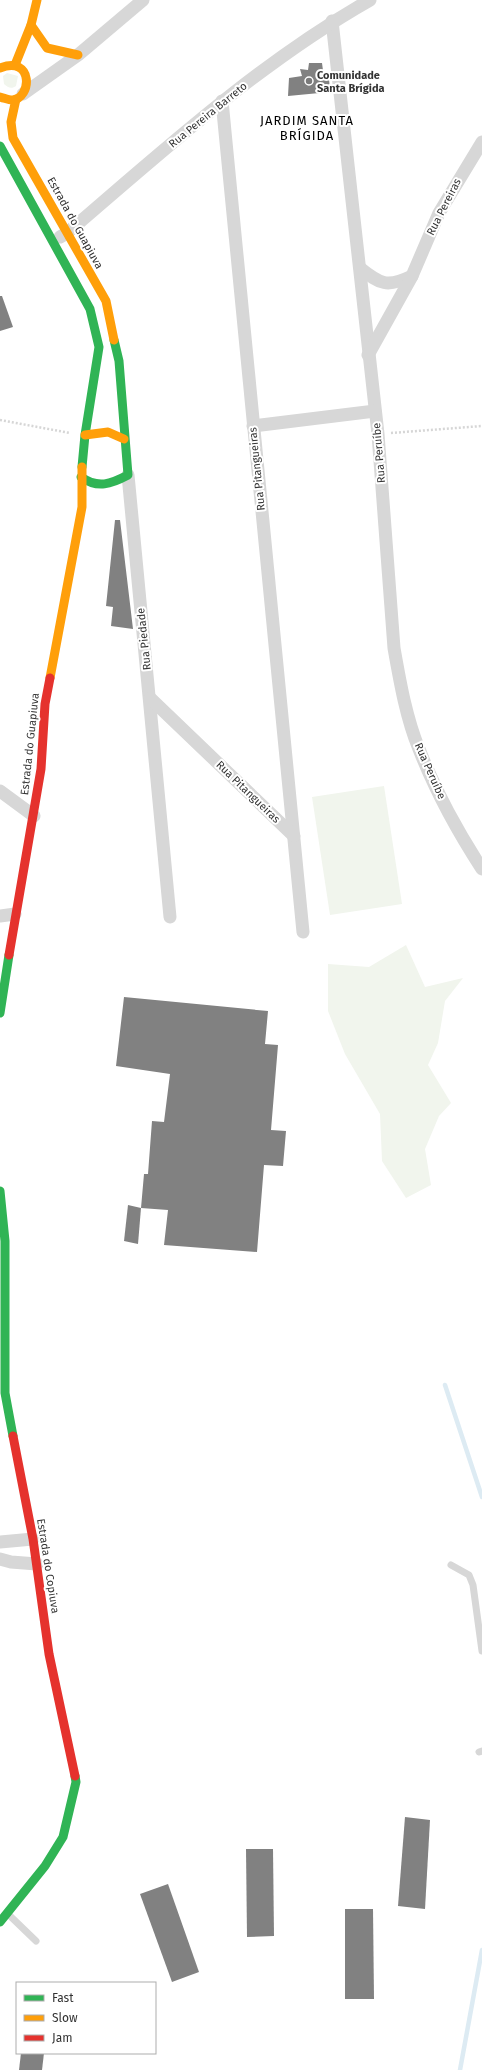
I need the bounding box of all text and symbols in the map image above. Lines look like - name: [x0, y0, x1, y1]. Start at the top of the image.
- place label: Comunidade Santa Brígida: [317, 69, 385, 95]
- marker: Comunidade Santa Brígida: [304, 76, 314, 86]
- street label: Rua Pereira Barreto: [166, 79, 250, 151]
- district label: JARDIM SANTA BRÍGIDA: [260, 113, 354, 143]
- street label: Estrada do Guapiuva: [44, 175, 106, 271]
- street label: Rua Pereiras: [424, 176, 464, 238]
- street label: Rua Peruíbe: [370, 422, 388, 484]
- street label: Rua Pitangueiras: [246, 427, 268, 511]
- street label: Rua Piedade: [134, 607, 154, 671]
- street label: Estrada do Guapiuva: [18, 692, 42, 796]
- street label: Rua Peruíbe: [412, 741, 448, 801]
- street label: Rua Pitangueiras: [213, 758, 283, 826]
- street label: Estrada do Copiuva: [34, 1518, 62, 1614]
- legend: [16, 1982, 156, 2054]
- text: Fast: [52, 1991, 74, 2005]
- text: Slow: [52, 2011, 78, 2025]
- text: Jam: [52, 2031, 72, 2045]

